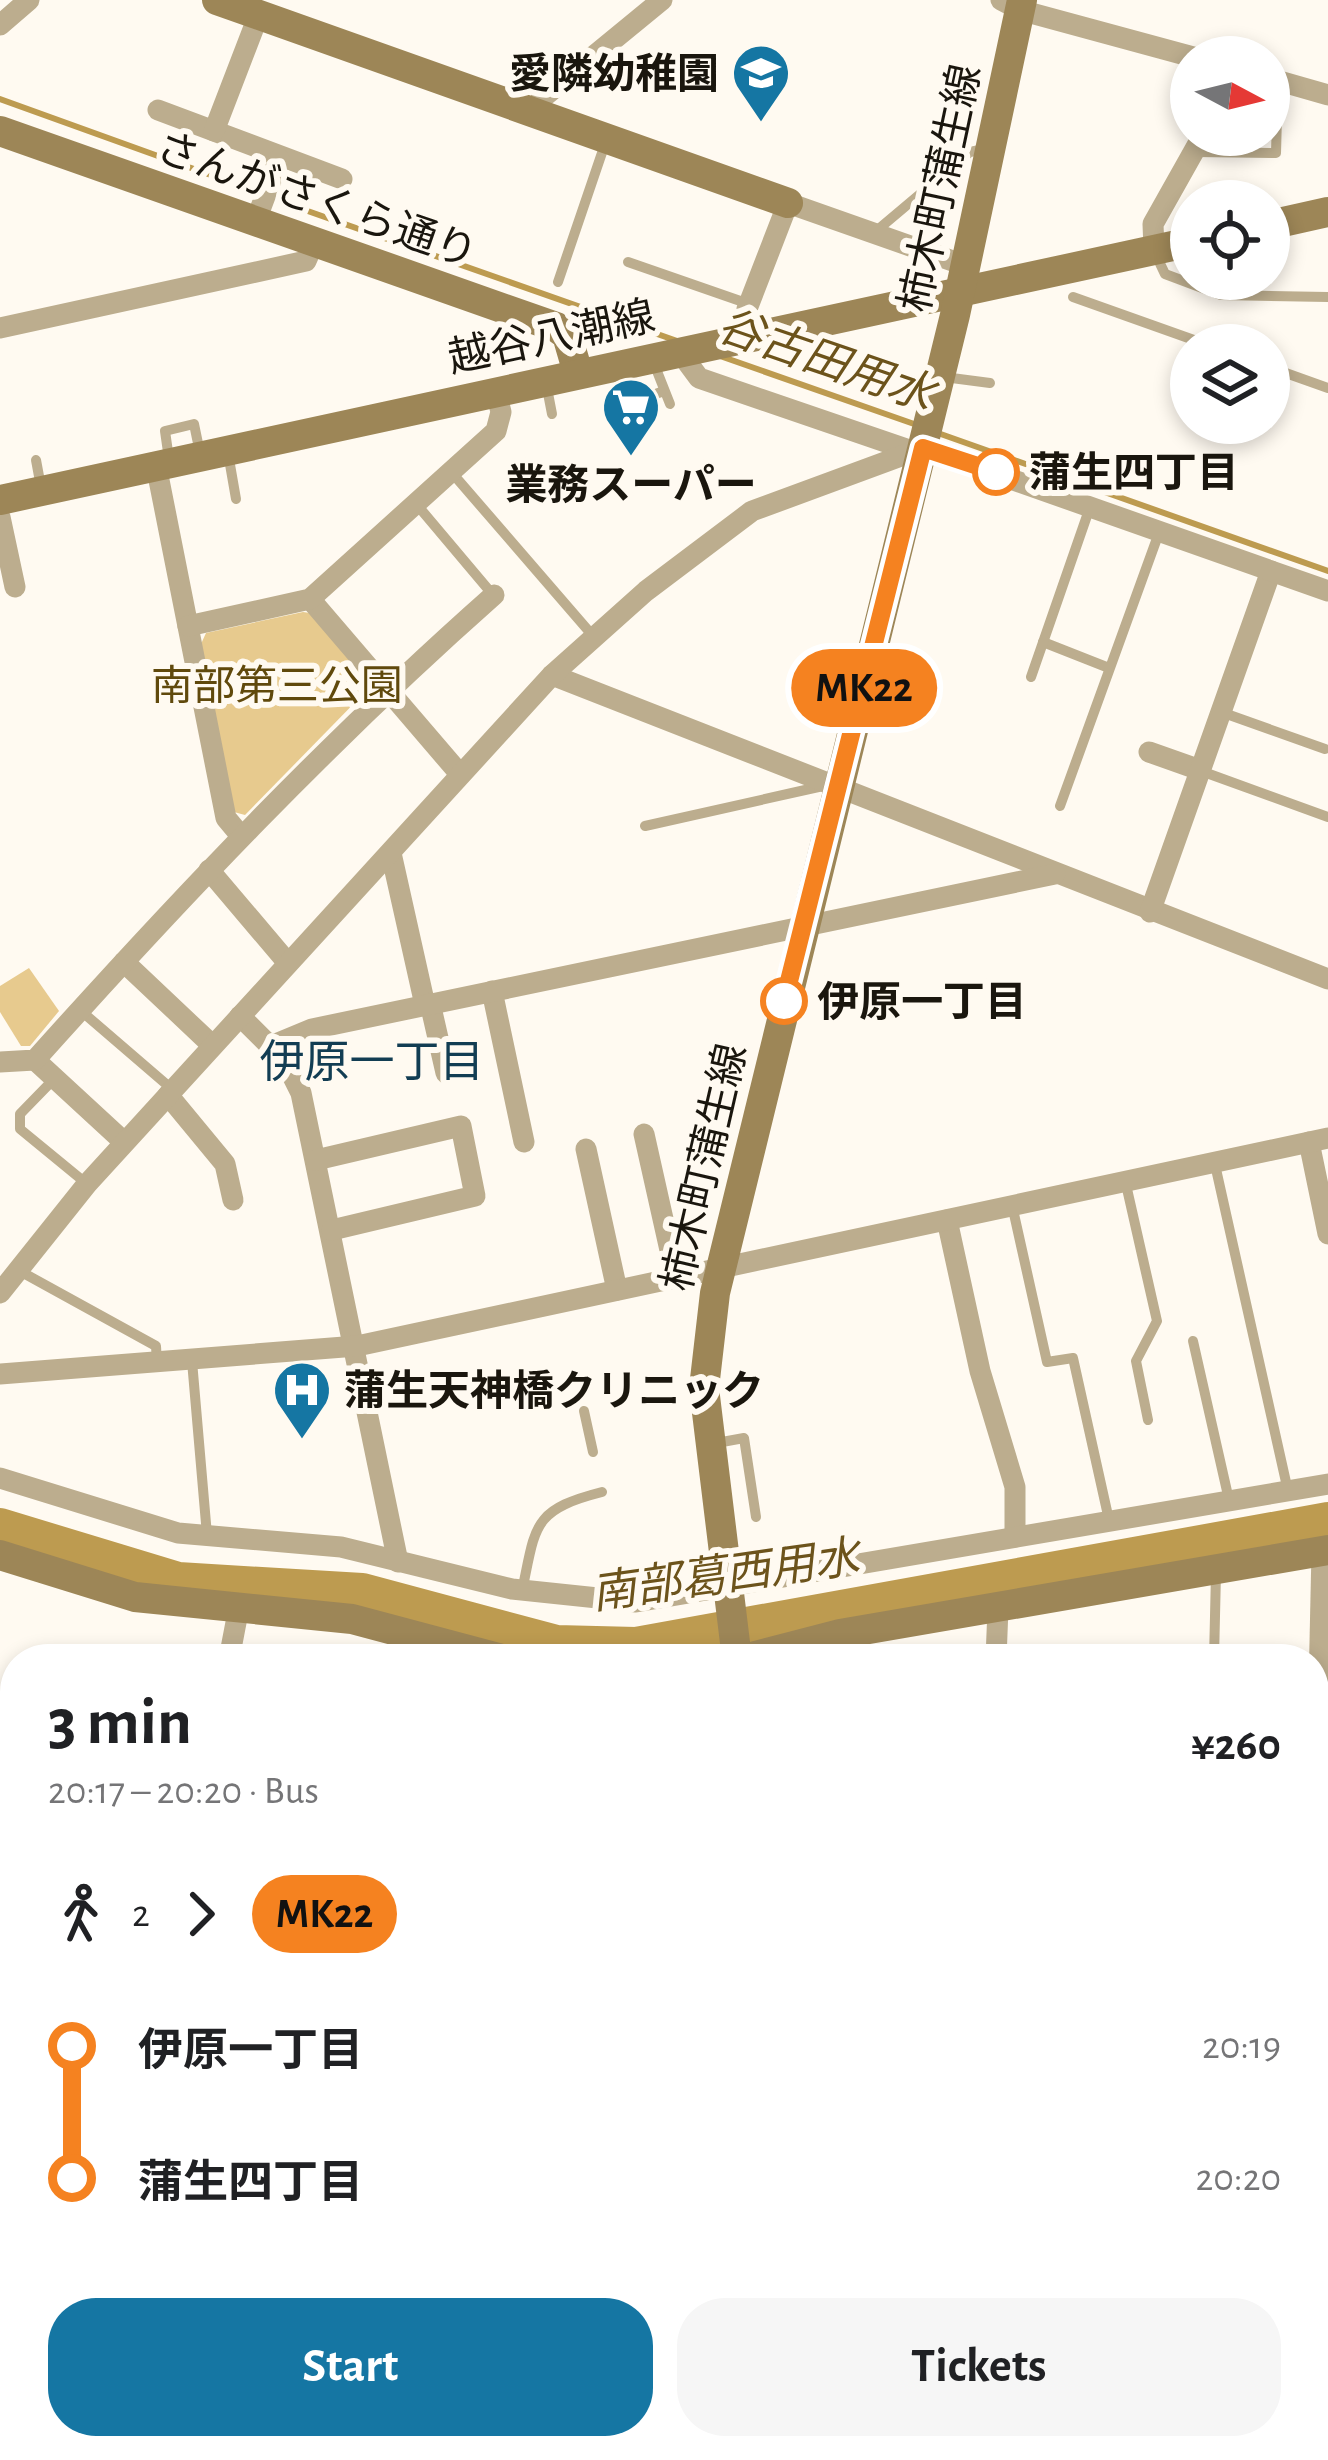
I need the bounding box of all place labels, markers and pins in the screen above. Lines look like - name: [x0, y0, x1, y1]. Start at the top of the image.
- school or university icon: 愛隣幼稚園: [730, 42, 792, 124]
- place label: 愛隣幼稚園: [509, 52, 719, 96]
- supermarket icon: 業務スーパー: [600, 376, 662, 458]
- marker: 蒲生四丁目: [974, 450, 1018, 494]
- place label: 蒲生四丁目: [1029, 451, 1239, 495]
- place label: 業務スーパー: [505, 463, 757, 507]
- marker: 伊原一丁目: [762, 979, 806, 1023]
- place label: 伊原一丁目: [817, 980, 1027, 1024]
- hospital icon: 蒲生天神橋クリニック: [271, 1359, 333, 1441]
- place label: 蒲生天神橋クリニック: [344, 1369, 764, 1413]

